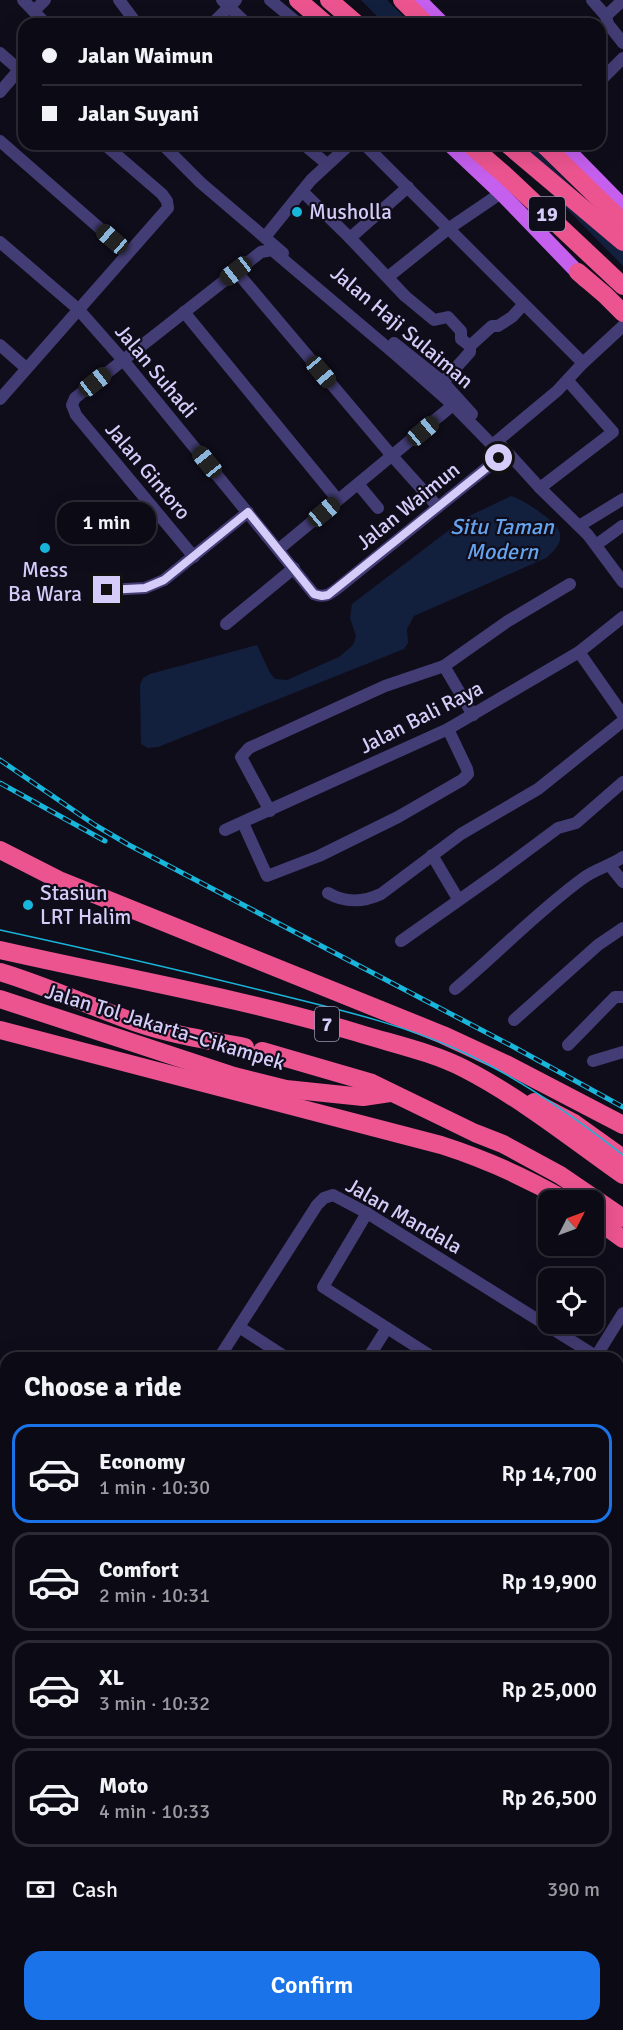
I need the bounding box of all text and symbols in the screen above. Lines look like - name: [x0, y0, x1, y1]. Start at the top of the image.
- text: Jalan Waimun: [78, 42, 213, 69]
- text: Jalan Suyani: [78, 100, 199, 127]
- road number: 19: [529, 197, 565, 231]
- place label: Musholla: [309, 199, 392, 225]
- marker: Musholla: [290, 205, 304, 219]
- car: [93, 220, 131, 258]
- car: [216, 253, 256, 289]
- street label: Jalan Haji Sulaiman: [325, 260, 479, 394]
- street label: Jalan Suhadi: [109, 319, 203, 423]
- car: [303, 352, 339, 392]
- car: [75, 364, 115, 400]
- car: [403, 413, 443, 449]
- street label: Jalan Gintoro: [100, 417, 196, 525]
- car: [189, 442, 225, 482]
- route start: [485, 444, 512, 471]
- street label: Jalan Waimun: [351, 456, 465, 556]
- car: [304, 494, 344, 530]
- callout: 1 min: [57, 503, 156, 545]
- text: 1 min: [83, 510, 130, 535]
- water label: Situ Taman Modern: [450, 513, 555, 565]
- marker: Mess Ba Wara: [38, 541, 52, 555]
- place label: Mess Ba Wara: [8, 557, 82, 607]
- route end: [93, 576, 120, 603]
- street label: Jalan Bali Raya: [355, 675, 487, 759]
- place label: Stasiun LRT Halim: [40, 880, 131, 930]
- marker: Stasiun LRT Halim: [21, 898, 35, 912]
- street label: Jalan Tol Jakarta–Cikampek: [42, 978, 288, 1076]
- road number: 7: [315, 1007, 339, 1041]
- street label: Jalan Mandala: [341, 1172, 467, 1260]
- north arrow: [538, 1190, 604, 1256]
- map controls: [538, 1190, 604, 1334]
- button: locate: [538, 1268, 604, 1334]
- text: Choose a ride: [24, 1371, 182, 1404]
- icon: car: [27, 1447, 81, 1501]
- text: Economy: [99, 1448, 185, 1475]
- text: Rp 14,700: [501, 1460, 597, 1487]
- text: 1 min · 10:30: [99, 1475, 210, 1500]
- icon: car: [27, 1555, 81, 1609]
- text: Comfort: [99, 1556, 179, 1583]
- text: Rp 19,900: [501, 1568, 597, 1595]
- text: 2 min · 10:31: [99, 1583, 210, 1608]
- icon: car: [27, 1663, 81, 1717]
- text: XL: [99, 1664, 124, 1691]
- text: Rp 25,000: [501, 1676, 597, 1703]
- text: 3 min · 10:32: [99, 1691, 210, 1716]
- icon: car: [27, 1771, 81, 1825]
- text: Moto: [99, 1772, 148, 1799]
- text: Rp 26,500: [501, 1784, 597, 1811]
- text: 4 min · 10:33: [99, 1799, 210, 1824]
- icon: cash: [24, 1873, 57, 1906]
- text: Cash: [72, 1876, 118, 1903]
- text: 390 m: [547, 1877, 600, 1902]
- button: Confirm: [24, 1951, 600, 2020]

